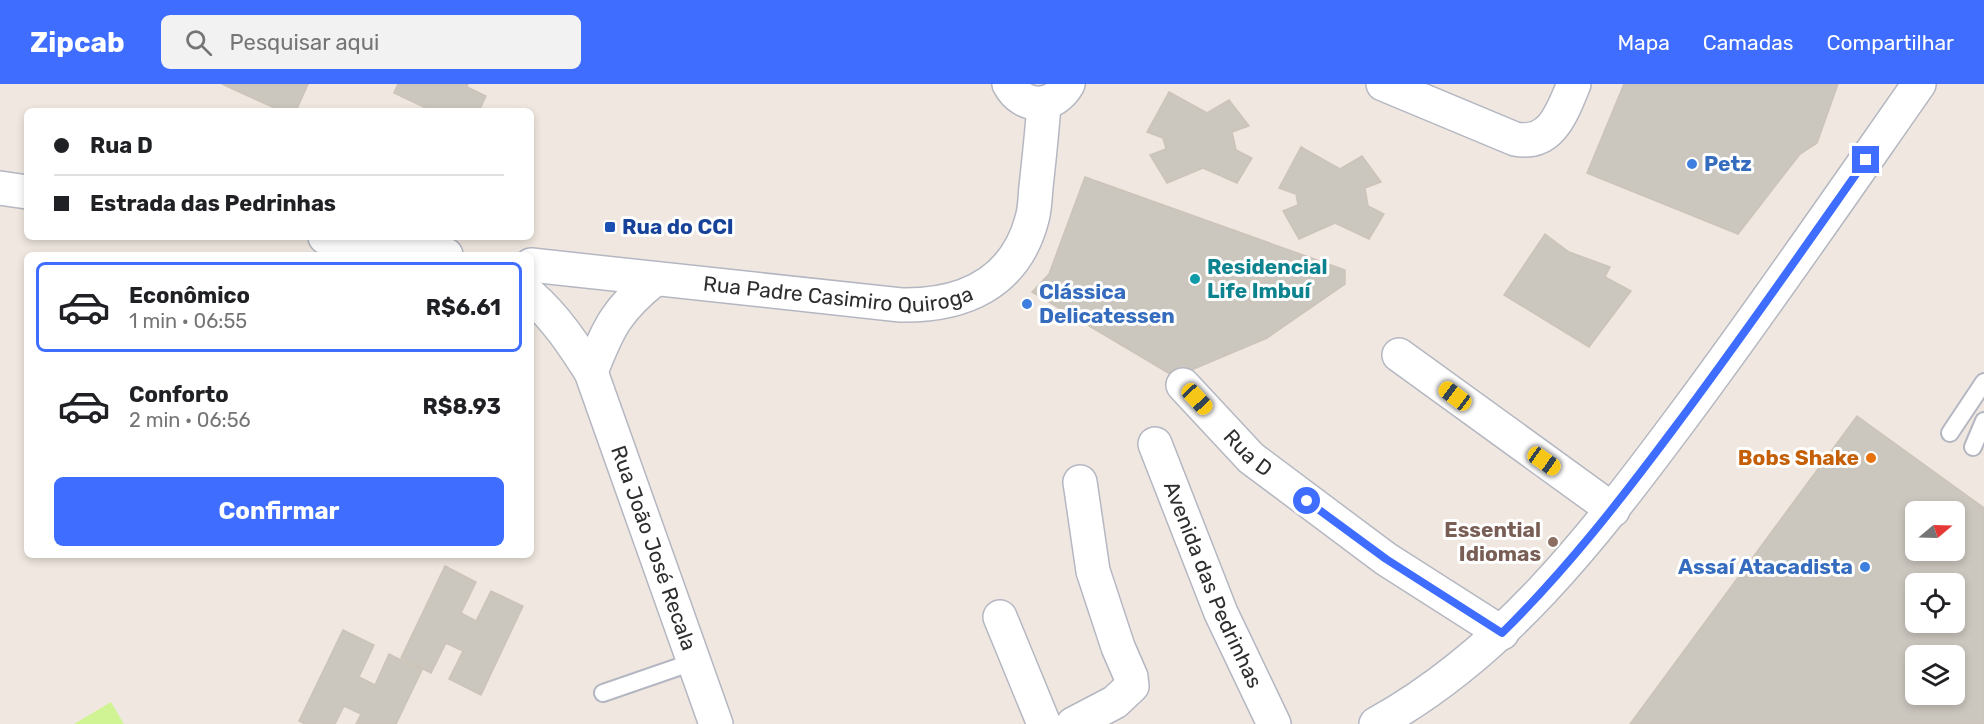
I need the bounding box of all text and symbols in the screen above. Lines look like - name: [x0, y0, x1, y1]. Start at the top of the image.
- search box: [161, 15, 581, 69]
- text: Zipcab: [30, 26, 125, 59]
- icon: search: [182, 26, 215, 59]
- text: Pesquisar aqui: [230, 29, 379, 56]
- text: Mapa: [1617, 30, 1670, 55]
- text: Camadas: [1703, 30, 1793, 55]
- text: Compartilhar: [1826, 30, 1954, 55]
- text: Rua D: [90, 132, 153, 159]
- route end: [1852, 146, 1879, 173]
- place label: Petz: [1704, 151, 1752, 176]
- marker: Petz: [1685, 157, 1699, 171]
- text: Estrada das Pedrinhas: [90, 190, 336, 217]
- place label: Rua do CCI: [622, 214, 734, 239]
- marker: Rua do CCI: [603, 220, 617, 234]
- place label: Residencial Life Imbuí: [1207, 254, 1328, 303]
- street label: Rua Padre Casimiro Quiroga: [702, 271, 976, 317]
- marker: Residencial Life Imbuí: [1188, 272, 1202, 286]
- place label: Clássica Delicatessen: [1039, 279, 1175, 328]
- icon: car: [57, 280, 111, 334]
- text: Econômico: [129, 282, 250, 309]
- text: R$6.61: [426, 294, 501, 321]
- marker: Clássica Delicatessen: [1020, 297, 1034, 311]
- text: 1 min · 06:55: [129, 309, 247, 333]
- car: [1435, 378, 1475, 414]
- icon: car: [57, 379, 111, 433]
- car: [1178, 380, 1216, 418]
- text: Conforto: [129, 381, 229, 408]
- text: R$8.93: [422, 393, 501, 420]
- text: 2 min · 06:56: [129, 408, 251, 432]
- street label: Rua D: [1219, 424, 1277, 481]
- street label: Rua João José Recala: [606, 442, 702, 654]
- car: [1524, 443, 1564, 479]
- place label: Bobs Shake: [1738, 445, 1859, 470]
- marker: Bobs Shake: [1864, 451, 1878, 465]
- button: Confirmar: [54, 477, 504, 546]
- street label: Avenida das Pedrinhas: [1159, 477, 1268, 692]
- route start: [1293, 487, 1320, 514]
- north arrow: [1905, 501, 1965, 561]
- map controls: [1905, 501, 1965, 705]
- place label: Essential Idiomas: [1444, 517, 1541, 566]
- marker: Essential Idiomas: [1546, 535, 1560, 549]
- place label: Assaí Atacadista: [1678, 554, 1853, 579]
- marker: Assaí Atacadista: [1858, 560, 1872, 574]
- button: locate: [1905, 573, 1965, 633]
- button: layers: [1905, 645, 1965, 705]

